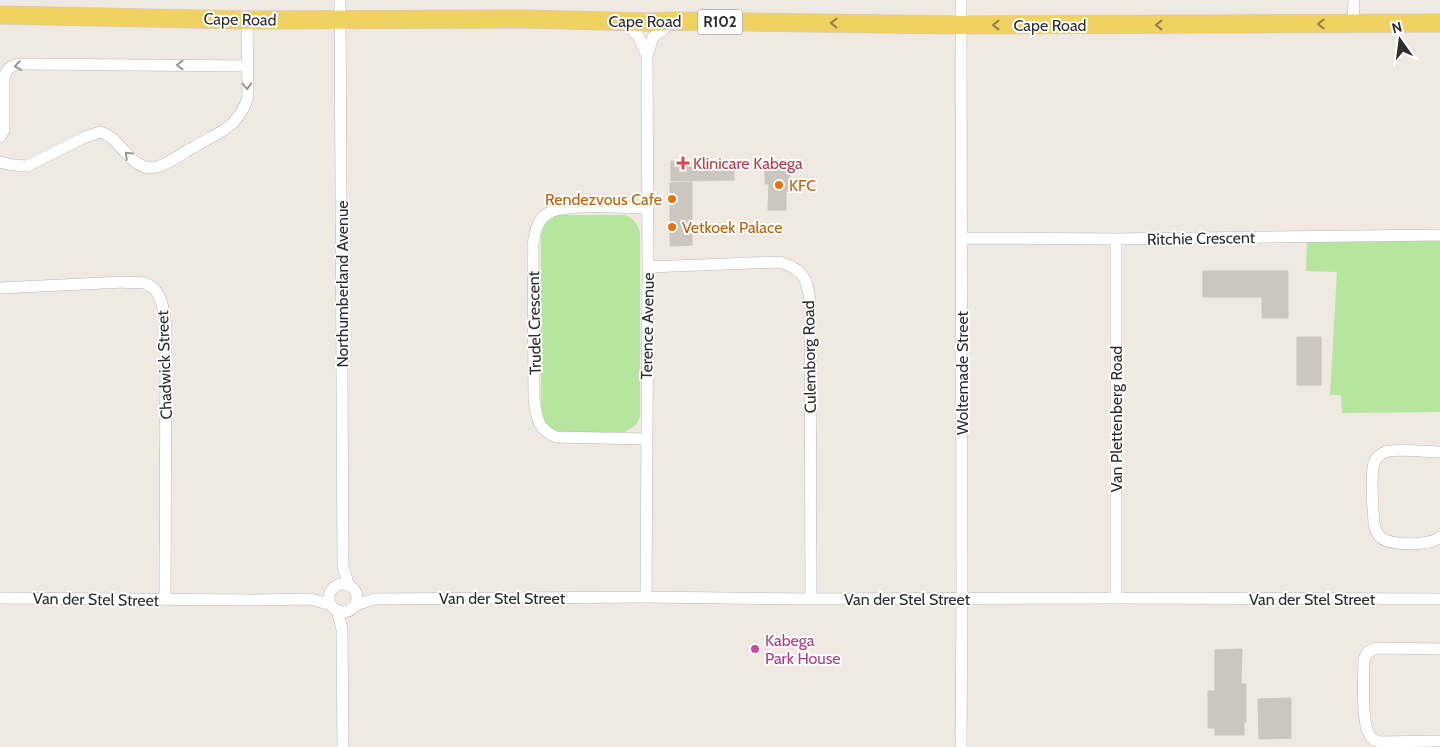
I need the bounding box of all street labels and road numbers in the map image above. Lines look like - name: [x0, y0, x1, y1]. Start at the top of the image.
- street label: Cape Road: [203, 9, 277, 30]
- road number: R102: [698, 10, 742, 34]
- street label: Cape Road: [609, 12, 681, 31]
- street label: Cape Road: [1014, 16, 1086, 35]
- street label: Northumberland Avenue: [333, 200, 352, 368]
- street label: Ritchie Crescent: [1147, 228, 1256, 249]
- street label: Trudel Crescent: [524, 270, 545, 375]
- street label: Terence Avenue: [637, 272, 658, 380]
- street label: Culemborg Road: [799, 300, 820, 414]
- street label: Chadwick Street: [153, 309, 176, 420]
- street label: Woltemade Street: [953, 310, 972, 435]
- street label: Van Plettenberg Road: [1107, 346, 1126, 492]
- street label: Van der Stel Street: [33, 589, 160, 610]
- street label: Van der Stel Street: [439, 589, 566, 608]
- street label: Van der Stel Street: [844, 590, 971, 609]
- street label: Van der Stel Street: [1249, 590, 1376, 609]

